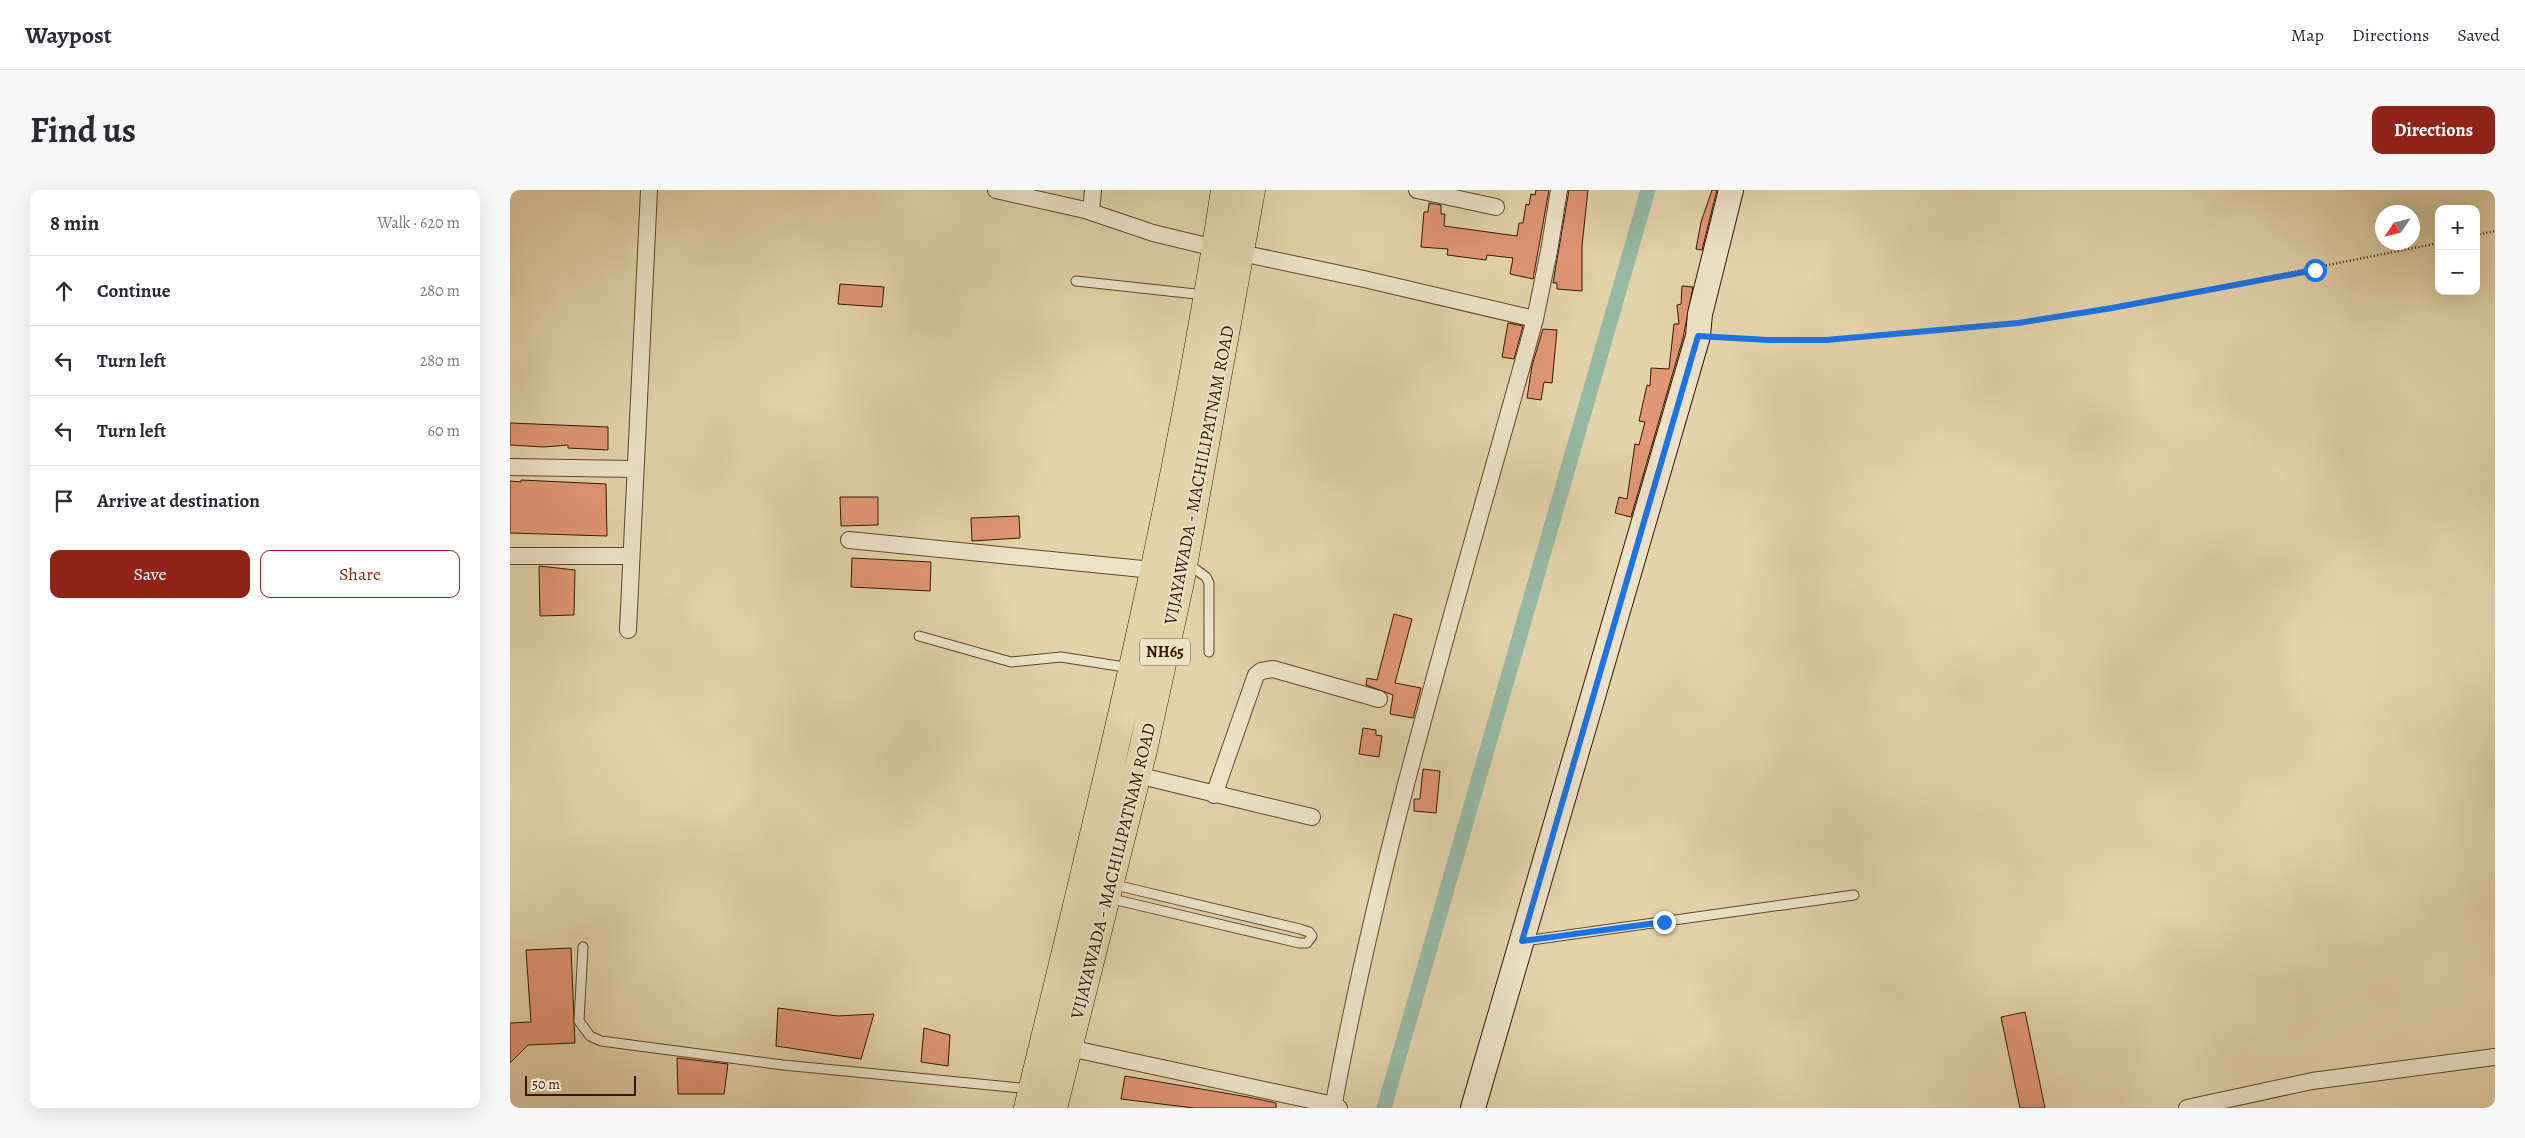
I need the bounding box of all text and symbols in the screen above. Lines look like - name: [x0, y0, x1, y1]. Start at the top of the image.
- text: Waypost: [25, 19, 112, 51]
- text: Map: [2291, 23, 2324, 47]
- text: Directions: [2352, 23, 2429, 47]
- text: Saved: [2457, 23, 2500, 47]
- text: Find us: [30, 106, 136, 154]
- button: Directions: [2372, 106, 2495, 154]
- north arrow: [2375, 205, 2420, 250]
- map controls: [2435, 205, 2480, 295]
- button: +: [2435, 205, 2480, 250]
- text: 8 min: [50, 209, 99, 237]
- text: Walk · 620 m: [378, 212, 460, 234]
- button: −: [2435, 250, 2480, 295]
- route start: [2304, 259, 2327, 282]
- icon: ahead: [50, 277, 78, 305]
- text: Continue: [97, 278, 171, 304]
- text: 280 m: [420, 280, 460, 302]
- street label: VIJAYAWADA - MACHILIPATNAM ROAD: [1158, 323, 1240, 628]
- icon: left: [50, 347, 78, 375]
- text: Turn left: [97, 348, 166, 374]
- text: 280 m: [420, 350, 460, 372]
- icon: left: [50, 417, 78, 445]
- text: Turn left: [97, 418, 166, 444]
- text: 60 m: [428, 420, 460, 442]
- icon: arrive: [50, 487, 78, 515]
- text: Arrive at destination: [97, 488, 260, 514]
- button: Save: [50, 550, 250, 598]
- button: Share: [260, 550, 460, 598]
- road number: NH65: [1140, 638, 1190, 666]
- street label: VIJAYAWADA - MACHILIPATNAM ROAD: [1064, 720, 1161, 1023]
- route end: [1653, 911, 1676, 934]
- scale bar: [525, 1073, 636, 1096]
- text: 50 m: [532, 1075, 560, 1094]

